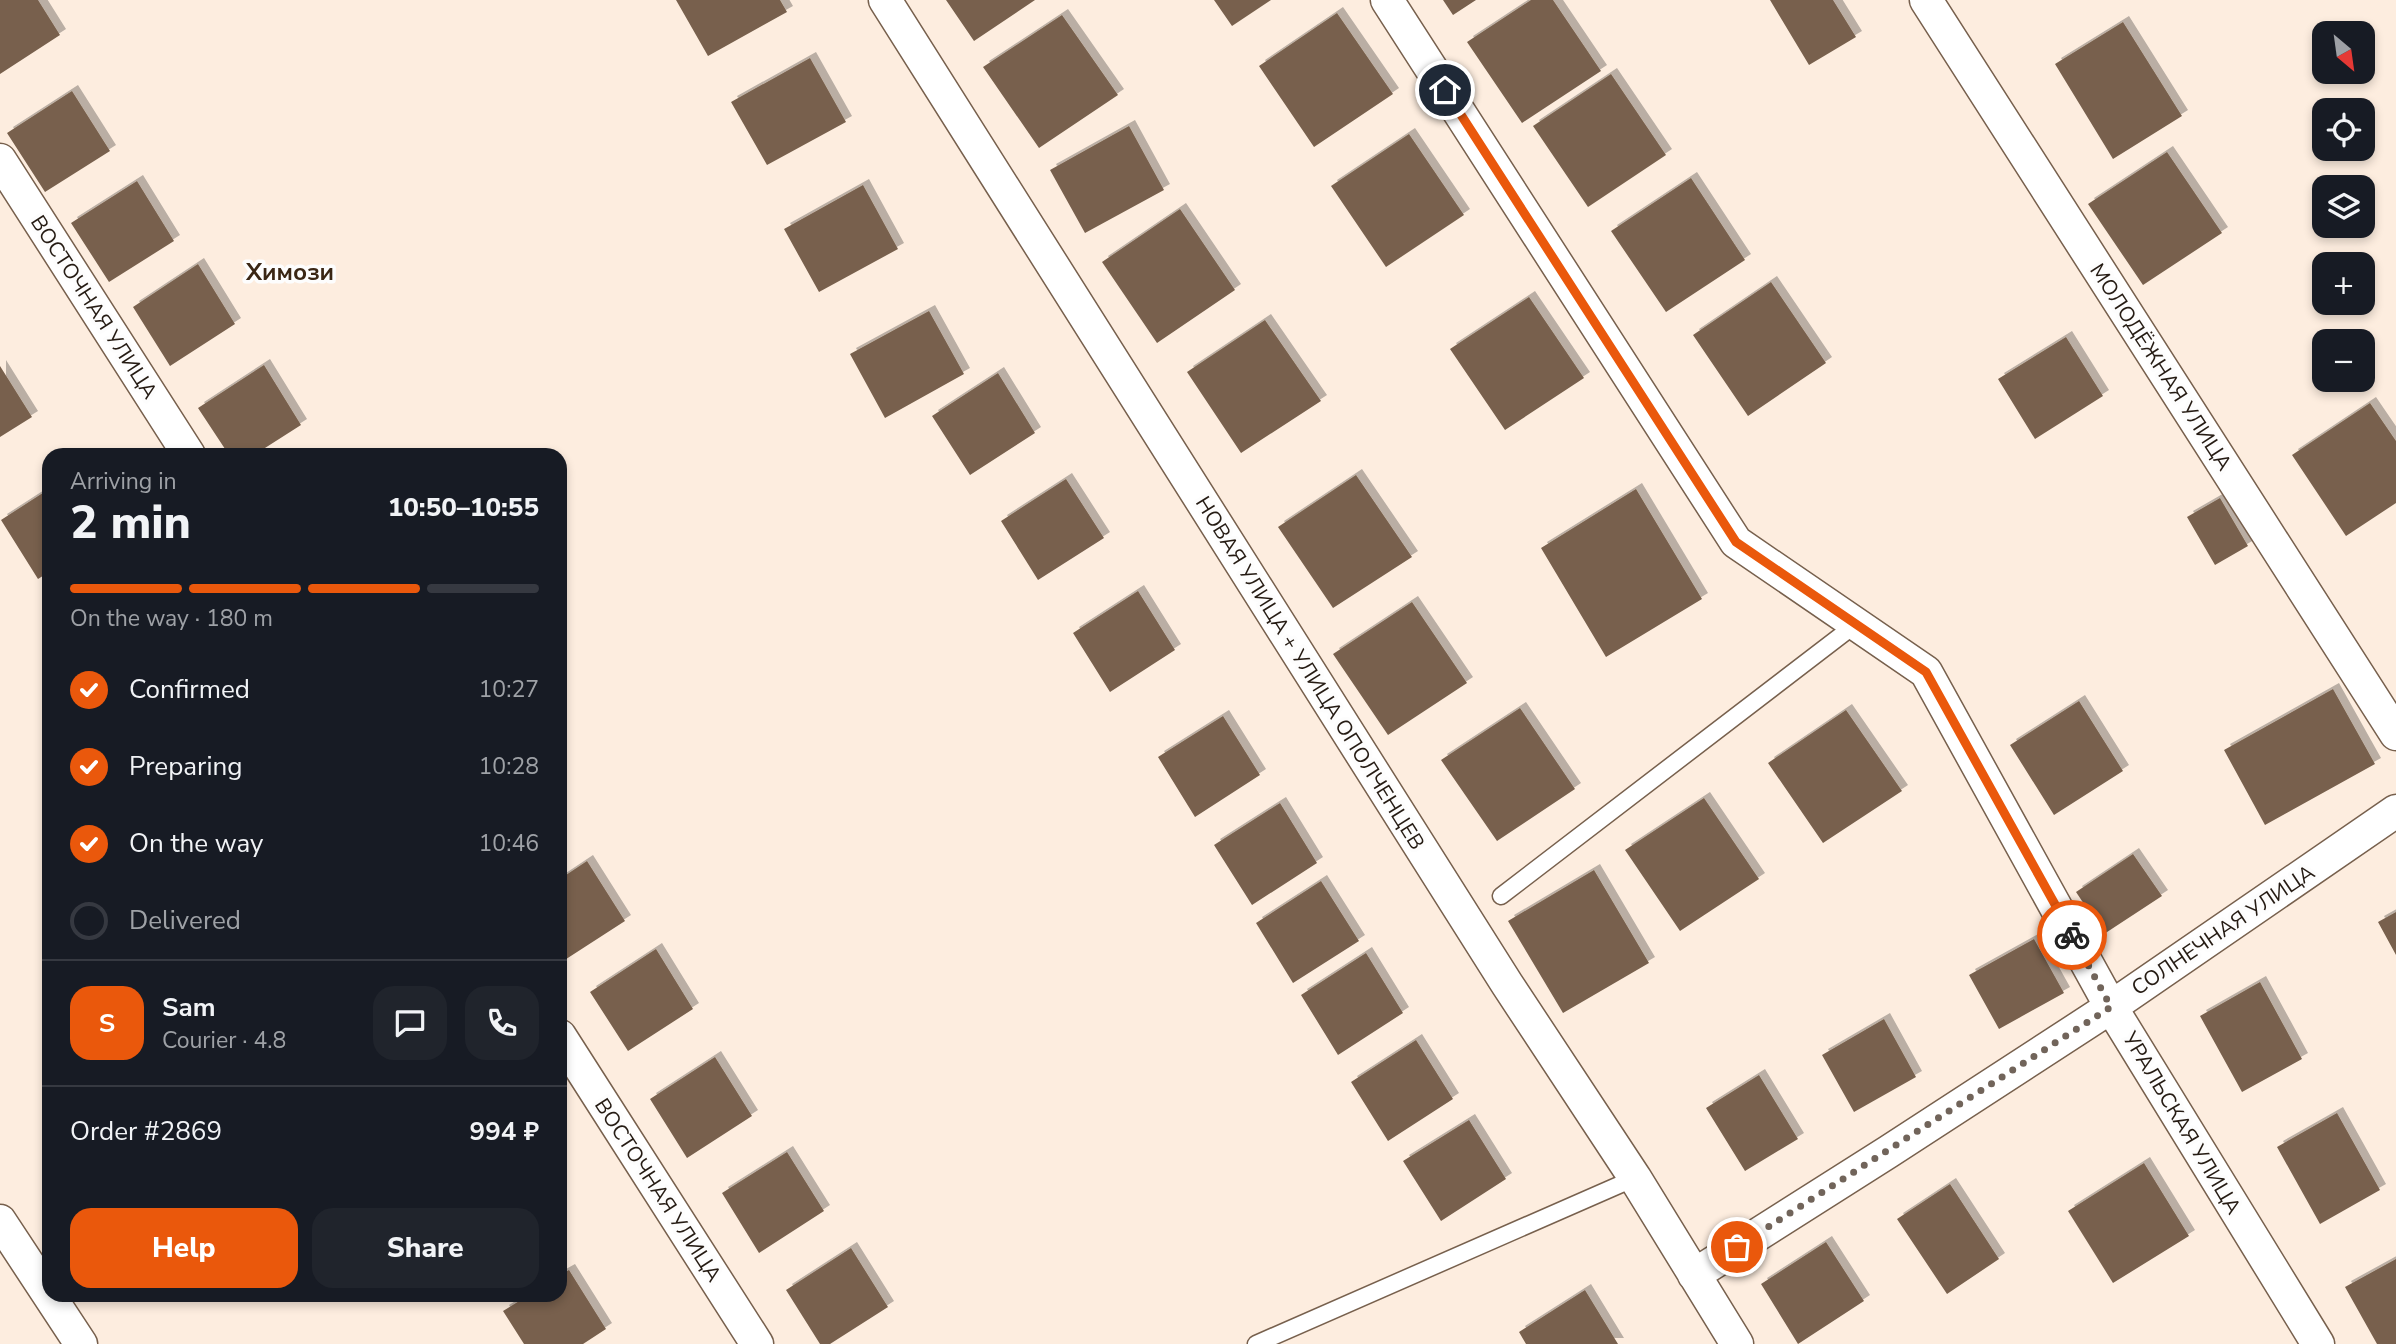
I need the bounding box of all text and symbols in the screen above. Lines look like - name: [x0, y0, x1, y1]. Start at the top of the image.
- north arrow: [2312, 21, 2375, 84]
- map controls: [2312, 21, 2375, 392]
- pin: [1415, 60, 1475, 120]
- icon: home: [1426, 71, 1464, 109]
- button: locate: [2312, 98, 2375, 161]
- button: layers: [2312, 175, 2375, 238]
- street label: ВОСТОЧНАЯ УЛИЦА: [24, 210, 164, 404]
- button: +: [2312, 252, 2375, 315]
- district label: Химози: [245, 256, 334, 288]
- street label: МОЛОДЁЖНАЯ УЛИЦА: [2083, 258, 2239, 476]
- button: −: [2312, 329, 2375, 392]
- text: Arriving in: [70, 466, 177, 497]
- text: 10:50–10:55: [388, 490, 539, 525]
- text: 2 min: [70, 491, 191, 554]
- street label: НОВАЯ УЛИЦА + УЛИЦА ОПОЛЧЕНЦЕВ: [1189, 491, 1431, 855]
- text: On the way · 180 m: [70, 603, 273, 634]
- icon: check: [70, 671, 108, 709]
- text: Confirmed: [129, 672, 250, 707]
- text: 10:27: [479, 674, 539, 705]
- icon: check: [70, 748, 108, 786]
- text: Preparing: [129, 749, 242, 784]
- text: 10:28: [479, 751, 539, 782]
- icon: check: [70, 825, 108, 863]
- text: On the way: [129, 826, 263, 861]
- text: 10:46: [479, 828, 539, 859]
- street label: СОЛНЕЧНАЯ УЛИЦА: [2126, 858, 2320, 1002]
- courier: [2037, 900, 2107, 970]
- text: Delivered: [129, 903, 241, 938]
- icon: bike: [2053, 916, 2091, 954]
- button: chat: [373, 986, 447, 1060]
- button: phone: [465, 986, 539, 1060]
- text: Sam: [162, 990, 215, 1025]
- text: S: [99, 1006, 115, 1041]
- text: Courier · 4.8: [162, 1025, 286, 1056]
- street label: УРАЛЬСКАЯ УЛИЦА: [2116, 1026, 2248, 1220]
- street label: ВОСТОЧНАЯ УЛИЦА: [588, 1093, 728, 1287]
- text: Order #2869: [70, 1114, 222, 1149]
- text: 994 ₽: [470, 1114, 539, 1149]
- button: Help: [70, 1208, 298, 1288]
- button: Share: [312, 1208, 539, 1288]
- pin: [1707, 1217, 1767, 1277]
- icon: bag: [1718, 1228, 1756, 1266]

